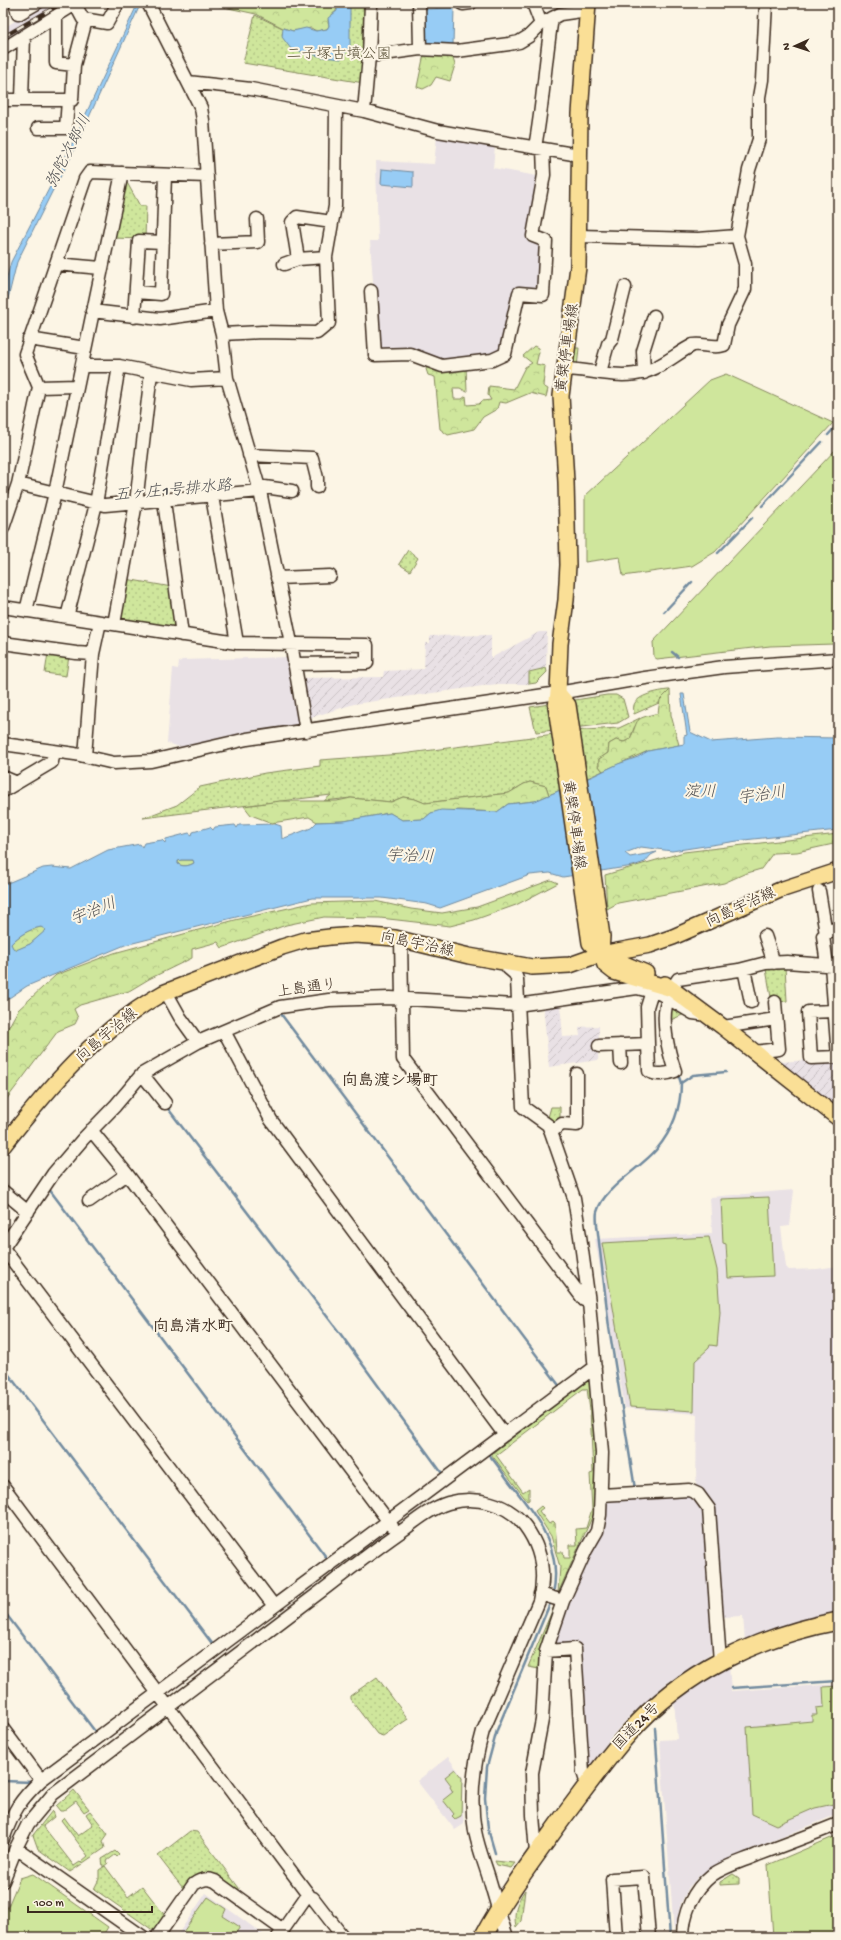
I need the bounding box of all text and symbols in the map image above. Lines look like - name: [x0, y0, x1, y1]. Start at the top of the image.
- north arrow: [775, 26, 815, 66]
- text: N: [781, 43, 793, 50]
- park label: 二子塚古墳公園: [286, 45, 392, 64]
- water label: 弥陀次郎川: [42, 112, 97, 192]
- street label: 黄檗停車場線: [552, 302, 583, 394]
- water label: 五ヶ庄1号排水路: [113, 475, 234, 507]
- street label: 黄檗停車場線: [558, 779, 589, 871]
- water label: 淀川: [684, 783, 716, 803]
- water label: 宇治川: [737, 783, 787, 810]
- water label: 宇治川: [386, 847, 434, 868]
- street label: 向島宇治線: [703, 883, 779, 932]
- water label: 宇治川: [68, 894, 120, 931]
- street label: 向島宇治線: [378, 927, 456, 962]
- street label: 上島通り: [276, 975, 338, 1002]
- street label: 向島宇治線: [72, 1004, 142, 1067]
- district label: 向島渡シ場町: [342, 1071, 438, 1092]
- district label: 向島清水町: [153, 1317, 233, 1338]
- street label: 国道24号: [610, 1699, 664, 1755]
- scale bar: [28, 1888, 152, 1914]
- text: 100 m: [33, 1897, 64, 1911]

